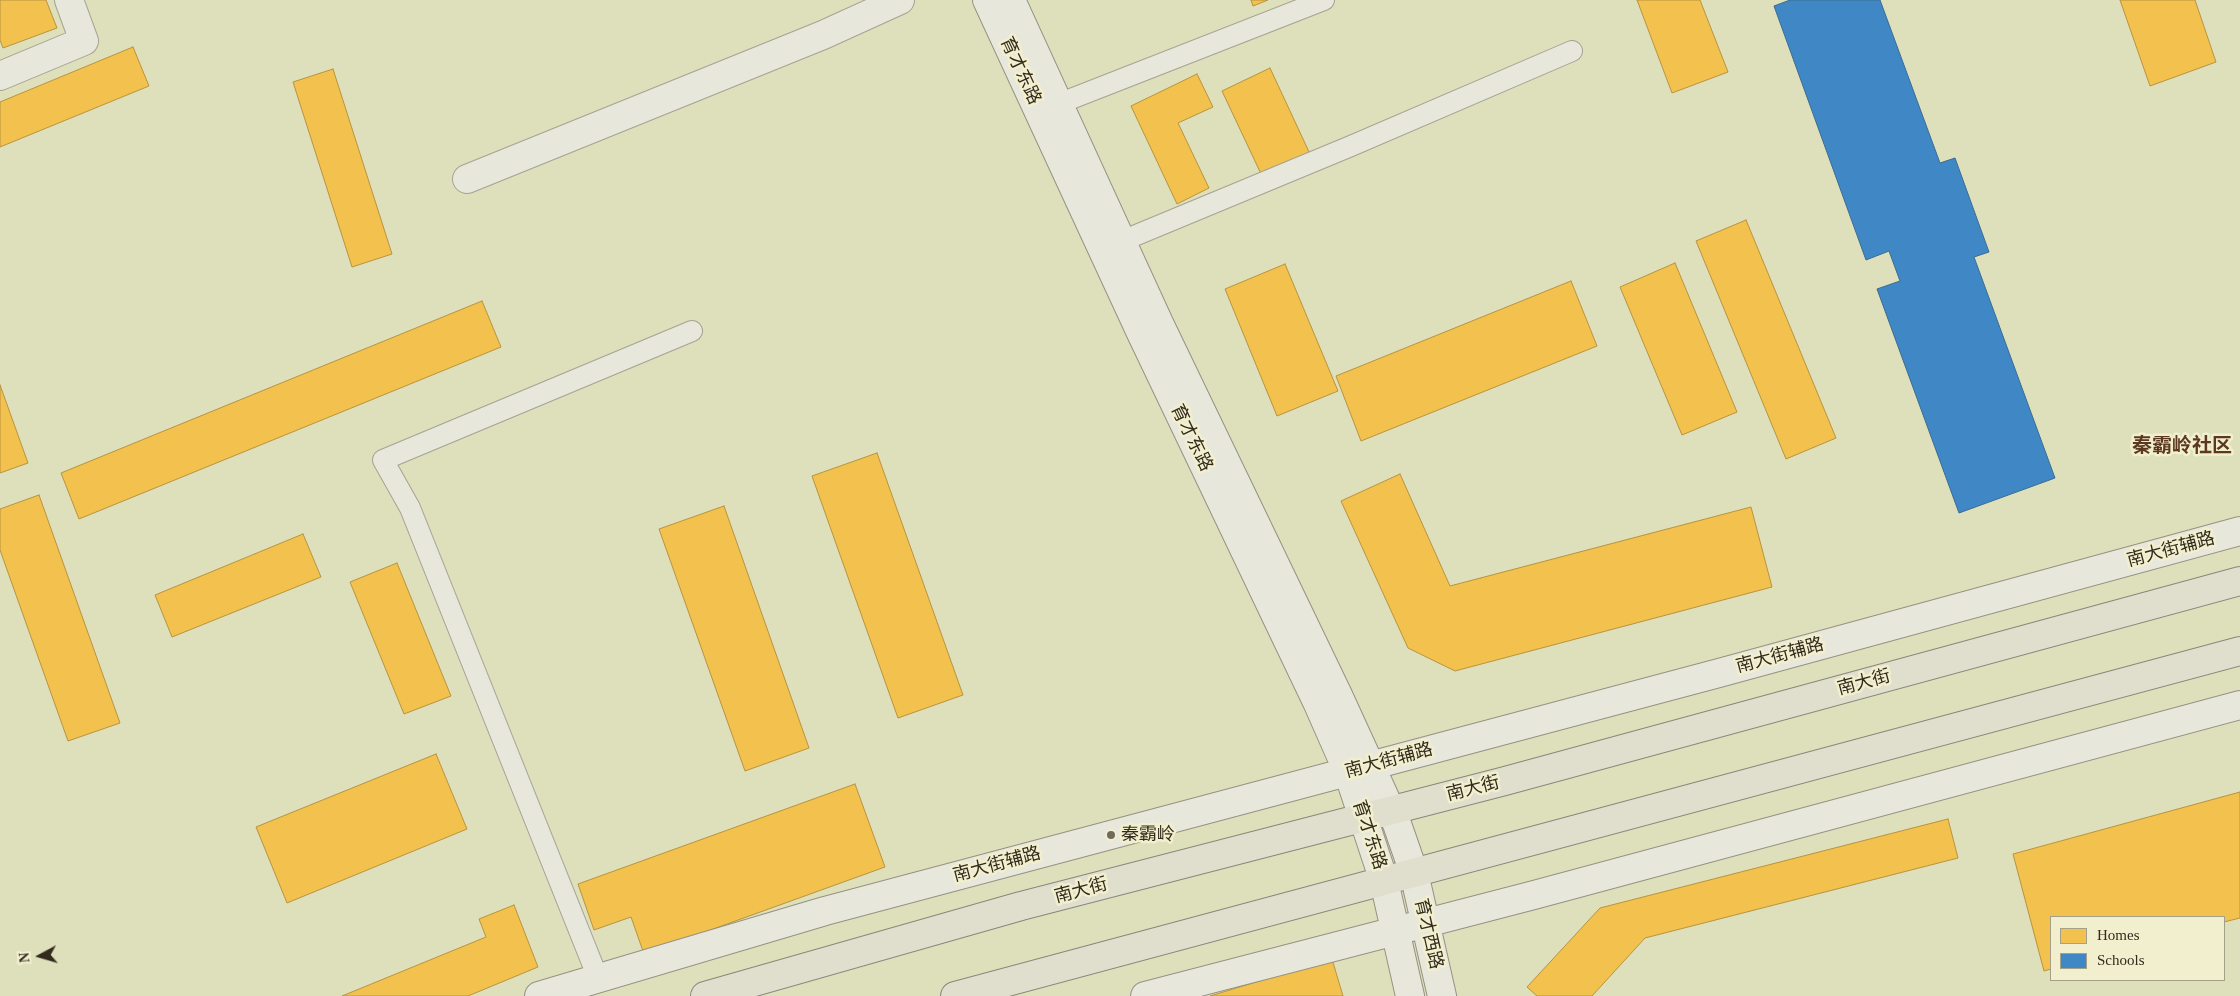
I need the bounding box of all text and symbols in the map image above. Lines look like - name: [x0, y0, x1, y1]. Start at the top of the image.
- street label: 育才东路: [995, 34, 1045, 108]
- street label: 育才东路: [1166, 401, 1216, 475]
- district label: 秦霸岭社区: [2132, 435, 2232, 459]
- street label: 南大街辅路: [2125, 528, 2217, 572]
- street label: 南大街辅路: [1734, 634, 1826, 678]
- street label: 南大街: [1835, 666, 1893, 700]
- street label: 南大街辅路: [1343, 739, 1435, 783]
- street label: 南大街: [1444, 772, 1502, 806]
- street label: 育才东路: [1348, 797, 1390, 873]
- place label: 秦霸岭: [1121, 824, 1175, 846]
- marker: 秦霸岭: [1105, 829, 1117, 841]
- street label: 南大街辅路: [951, 843, 1043, 887]
- street label: 南大街: [1052, 874, 1110, 908]
- street label: 育才西路: [1409, 896, 1447, 972]
- legend: [2050, 916, 2225, 981]
- text: Homes: [2097, 927, 2140, 943]
- north arrow: [15, 931, 65, 981]
- text: N: [17, 952, 33, 963]
- text: Schools: [2097, 952, 2145, 968]

